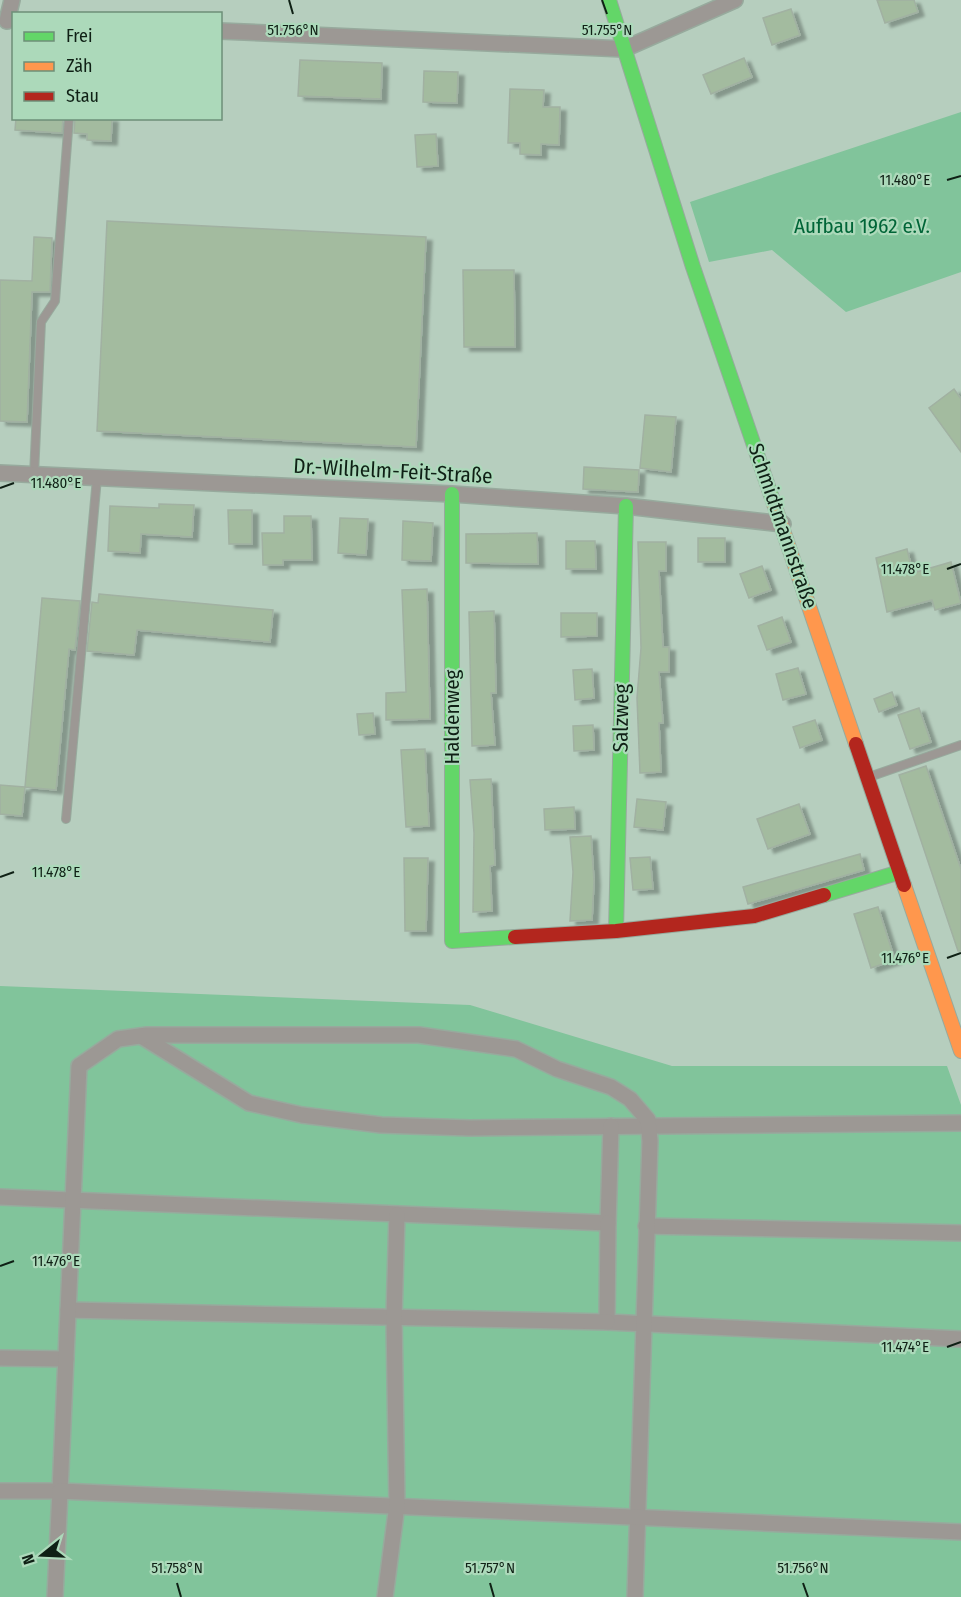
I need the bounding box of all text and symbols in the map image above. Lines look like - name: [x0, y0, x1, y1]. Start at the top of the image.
- legend: [12, 12, 222, 120]
- text: 51.756°N: [267, 21, 319, 39]
- text: 51.755°N: [582, 21, 632, 39]
- text: Frei: [66, 25, 92, 47]
- text: Zäh: [66, 55, 93, 77]
- text: Stau: [66, 85, 99, 107]
- text: 11.480°E: [880, 171, 930, 189]
- park label: Aufbau 1962 e.V.: [794, 213, 930, 239]
- street label: Schmidtmannstraße: [743, 440, 823, 612]
- street label: Dr.-Wilhelm-Feit-Straße: [293, 453, 493, 489]
- text: 11.480°E: [31, 474, 81, 492]
- text: 11.478°E: [881, 560, 929, 578]
- street label: Haldenweg: [439, 669, 465, 764]
- street label: Salzweg: [607, 683, 635, 752]
- text: 11.478°E: [32, 863, 80, 881]
- text: 11.476°E: [881, 949, 929, 967]
- text: 11.476°E: [32, 1252, 80, 1270]
- text: 11.474°E: [881, 1338, 929, 1356]
- north arrow: [12, 1525, 72, 1585]
- text: N: [18, 1552, 39, 1567]
- text: 51.758°N: [151, 1559, 203, 1577]
- text: 51.757°N: [465, 1559, 515, 1577]
- text: 51.756°N: [777, 1559, 829, 1577]

